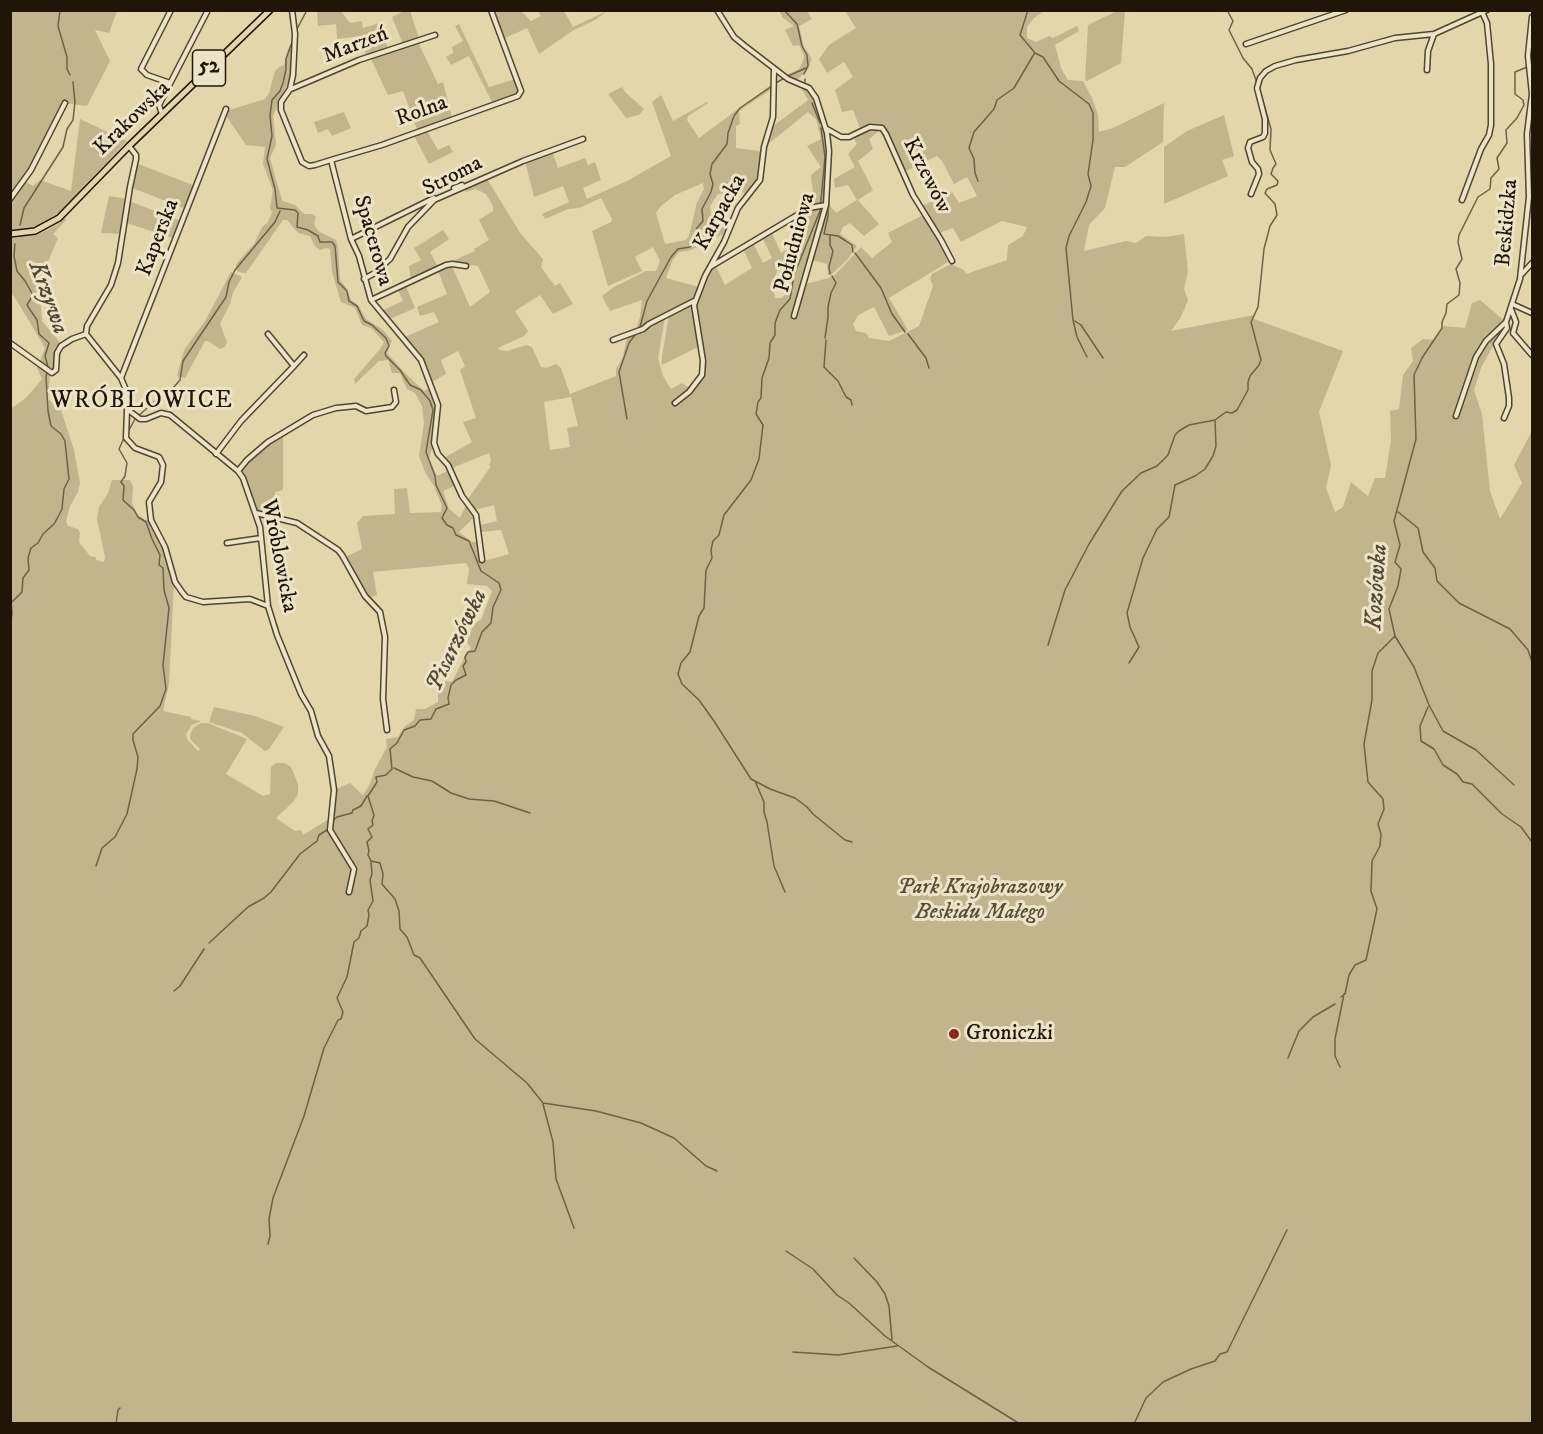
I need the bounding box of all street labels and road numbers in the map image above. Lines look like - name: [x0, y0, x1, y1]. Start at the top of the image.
- street label: Marzeń: [320, 22, 392, 70]
- road number: 52: [192, 50, 226, 86]
- street label: Krakowska: [89, 76, 177, 162]
- street label: Rolna: [393, 91, 451, 133]
- street label: Krzewów: [896, 134, 956, 218]
- street label: Stroma: [419, 151, 487, 203]
- street label: Karpacka: [689, 170, 753, 256]
- street label: Beskidzka: [1491, 178, 1525, 268]
- street label: Południowa: [770, 190, 822, 296]
- street label: Spacerowa: [347, 193, 397, 289]
- street label: Kaperska: [132, 196, 186, 280]
- street label: Wróblowicka: [254, 497, 302, 615]

